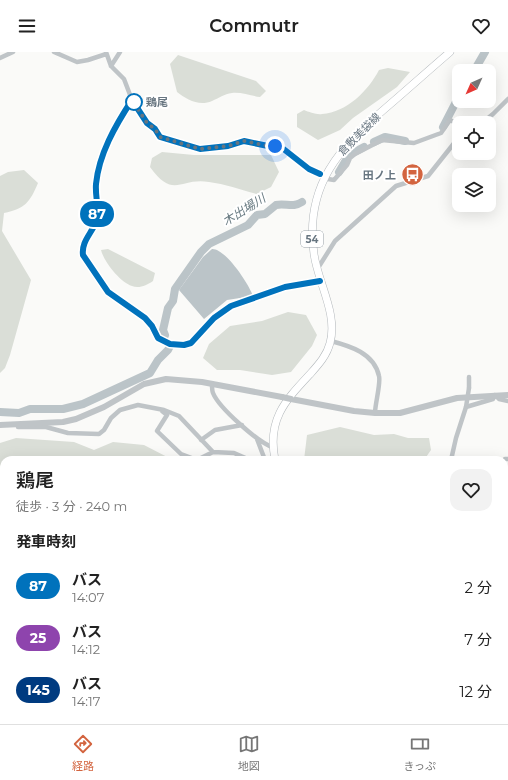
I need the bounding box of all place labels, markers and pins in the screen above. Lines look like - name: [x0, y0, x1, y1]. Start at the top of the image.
- marker: 鶏尾: [125, 93, 143, 111]
- place label: 鶏尾: [146, 95, 168, 109]
- bus stop icon: 田ノ上: [399, 162, 425, 188]
- place label: 田ノ上: [363, 168, 396, 182]

